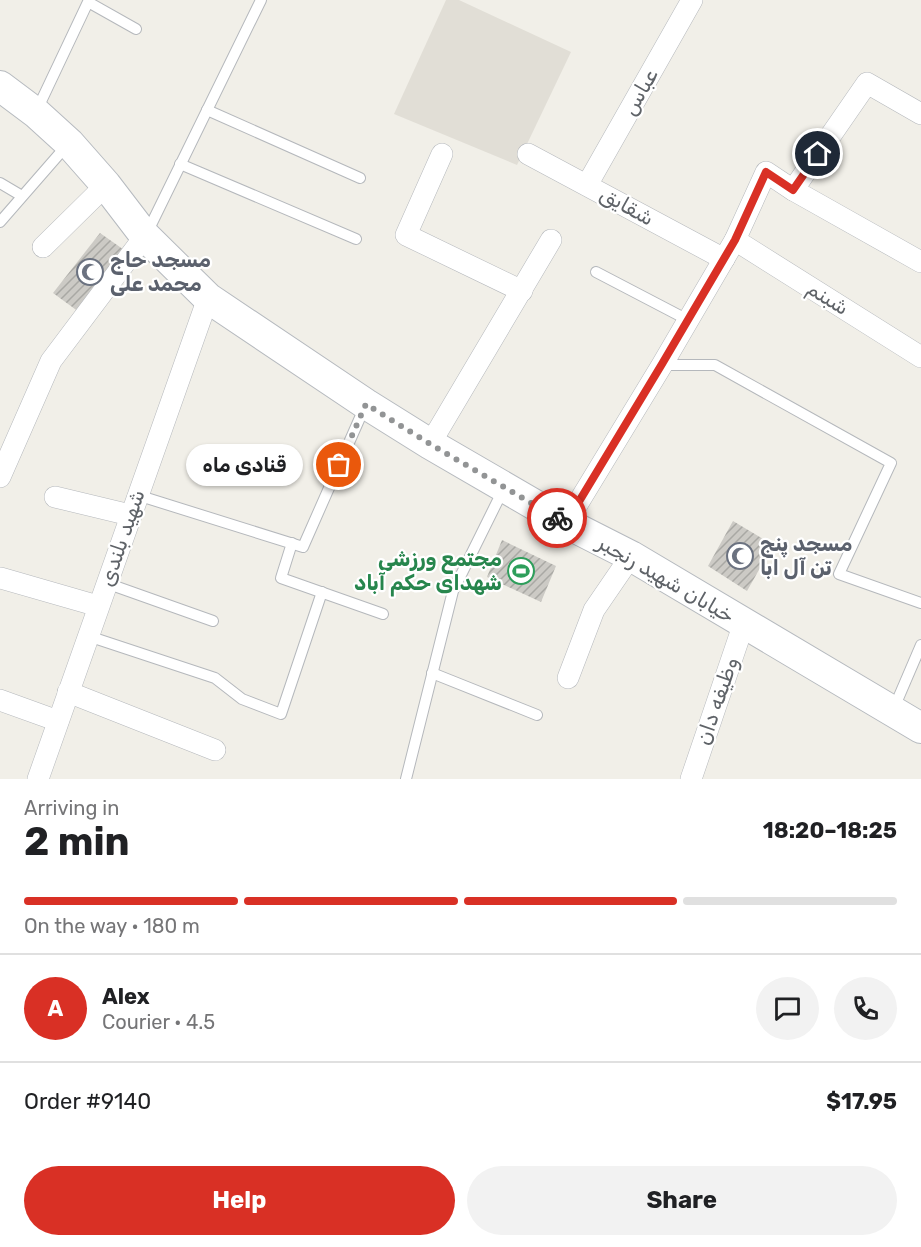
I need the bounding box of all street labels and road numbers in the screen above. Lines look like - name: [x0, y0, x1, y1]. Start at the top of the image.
- street label: عباس: [616, 64, 663, 120]
- street label: شقایق: [596, 181, 659, 230]
- street label: شبنم: [802, 275, 854, 322]
- street label: شهید بلندی: [93, 486, 150, 590]
- street label: خیابان شهید رنجبر: [591, 528, 739, 628]
- street label: وظیفه دان: [690, 654, 744, 748]

